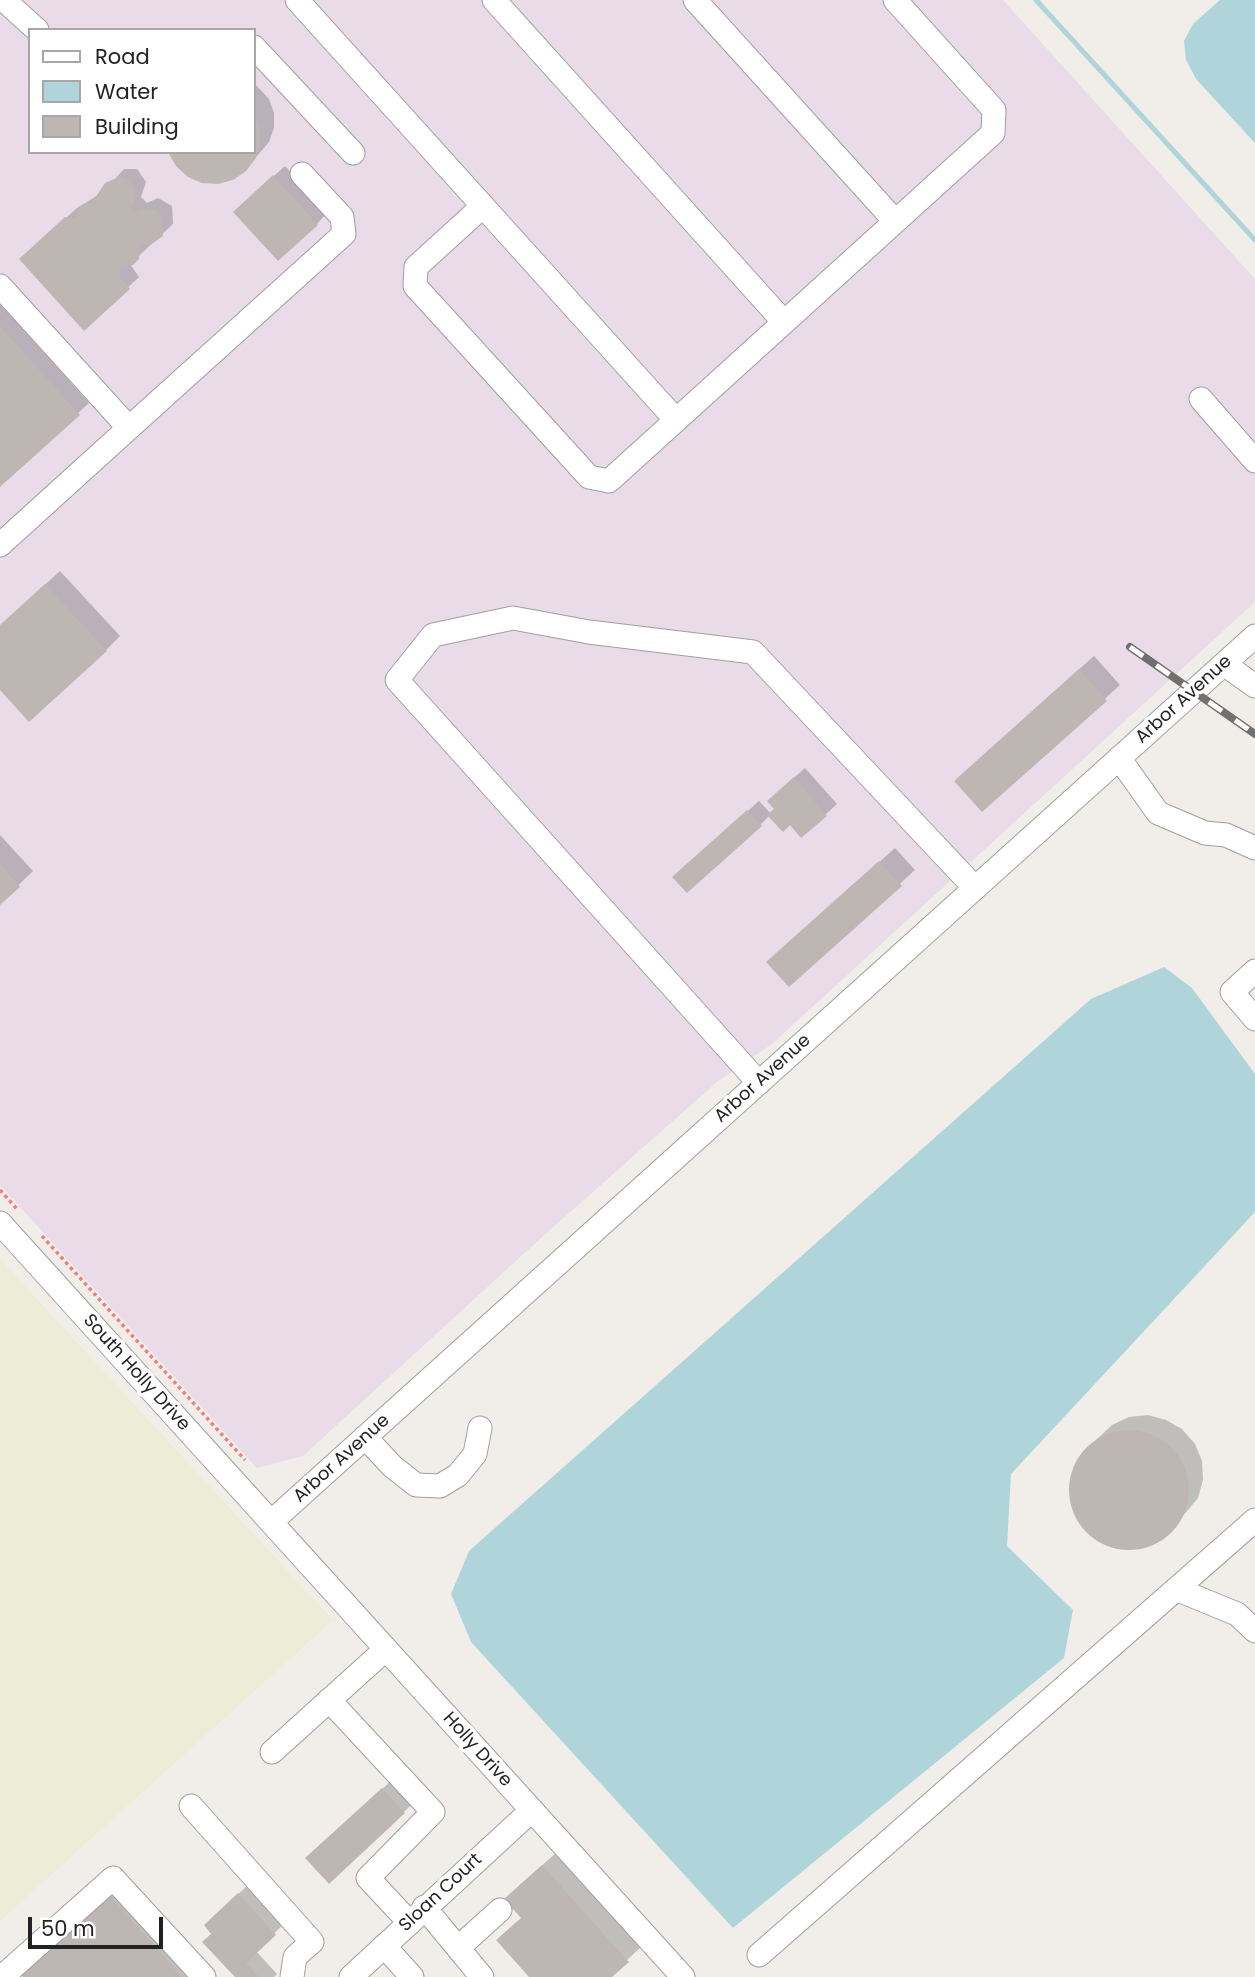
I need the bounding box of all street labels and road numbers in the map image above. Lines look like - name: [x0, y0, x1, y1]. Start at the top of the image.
- street label: Arbor Avenue: [1132, 651, 1236, 749]
- street label: Arbor Avenue: [711, 1030, 815, 1128]
- street label: South Holly Drive: [78, 1310, 194, 1436]
- street label: Arbor Avenue: [290, 1410, 394, 1508]
- street label: Holly Drive: [438, 1708, 516, 1792]
- street label: Sloan Court: [395, 1849, 487, 1937]

